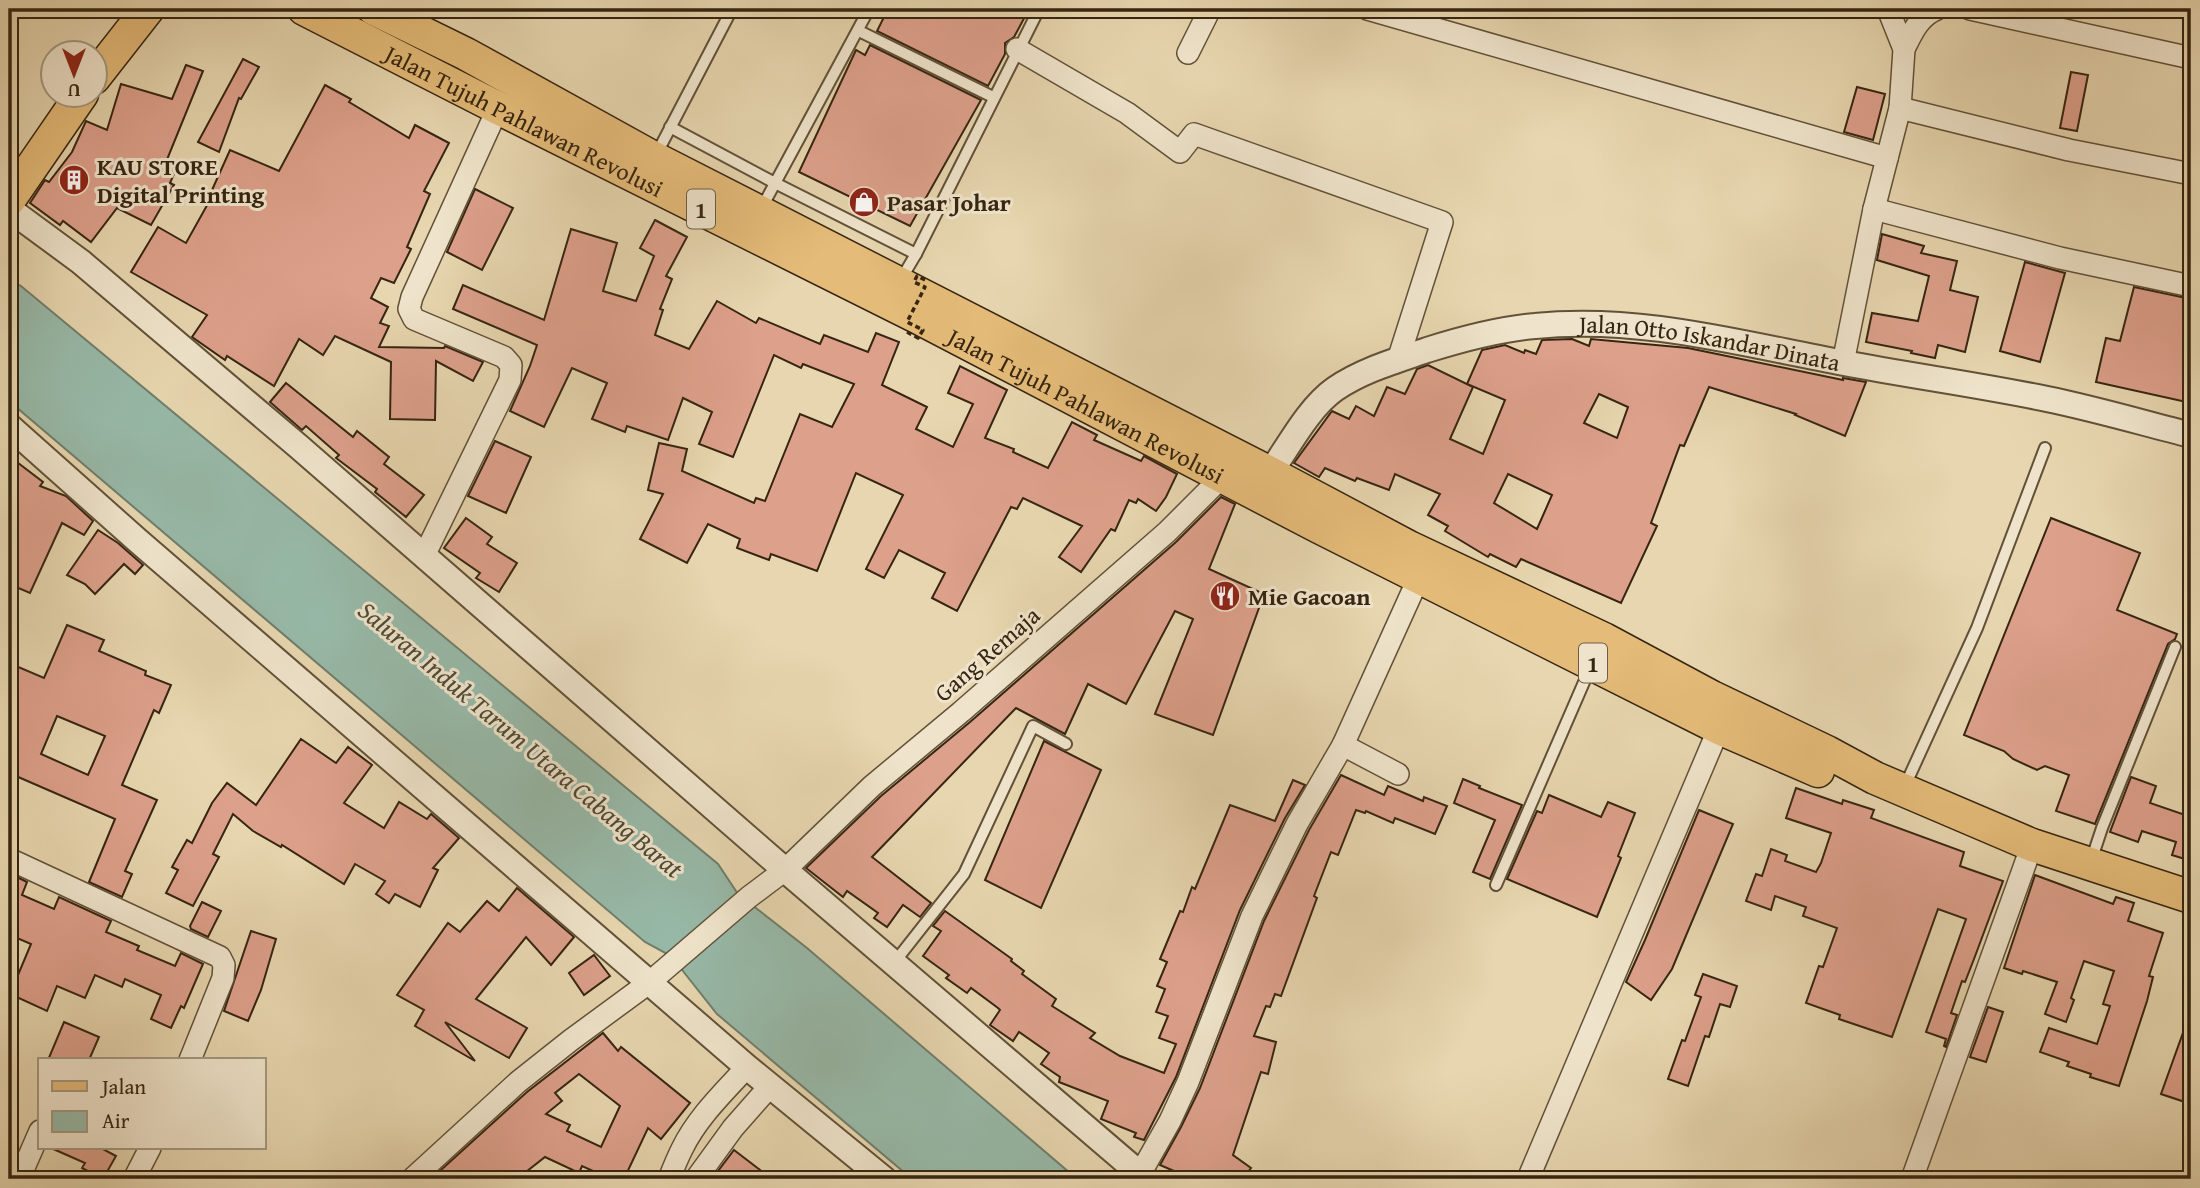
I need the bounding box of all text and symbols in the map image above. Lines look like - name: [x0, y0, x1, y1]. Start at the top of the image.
- street label: Jalan Tujuh Pahlawan Revolusi: [376, 34, 670, 205]
- north arrow: [38, 38, 108, 108]
- text: U: [67, 77, 80, 105]
- place label: KAU STORE Digital Printing: [97, 149, 265, 212]
- building icon: KAU STORE Digital Printing: [57, 163, 91, 197]
- shop icon: Pasar Johar: [847, 185, 881, 219]
- place label: Pasar Johar: [887, 185, 1011, 220]
- road number: 1: [687, 190, 715, 229]
- street label: Jalan Otto Iskandar Dinata: [1576, 306, 1844, 380]
- street label: Jalan Tujuh Pahlawan Revolusi: [939, 317, 1231, 492]
- restaurant icon: Mie Gacoan: [1208, 579, 1242, 613]
- place label: Mie Gacoan: [1248, 579, 1370, 614]
- water label: Saluran Induk Tarum Utara Cabang Barat: [350, 591, 693, 887]
- street label: Gang Remaja: [926, 598, 1048, 710]
- road number: 1: [1579, 643, 1607, 682]
- legend: [38, 1058, 266, 1150]
- text: Jalan: [99, 1071, 146, 1102]
- text: Air: [102, 1105, 130, 1136]

